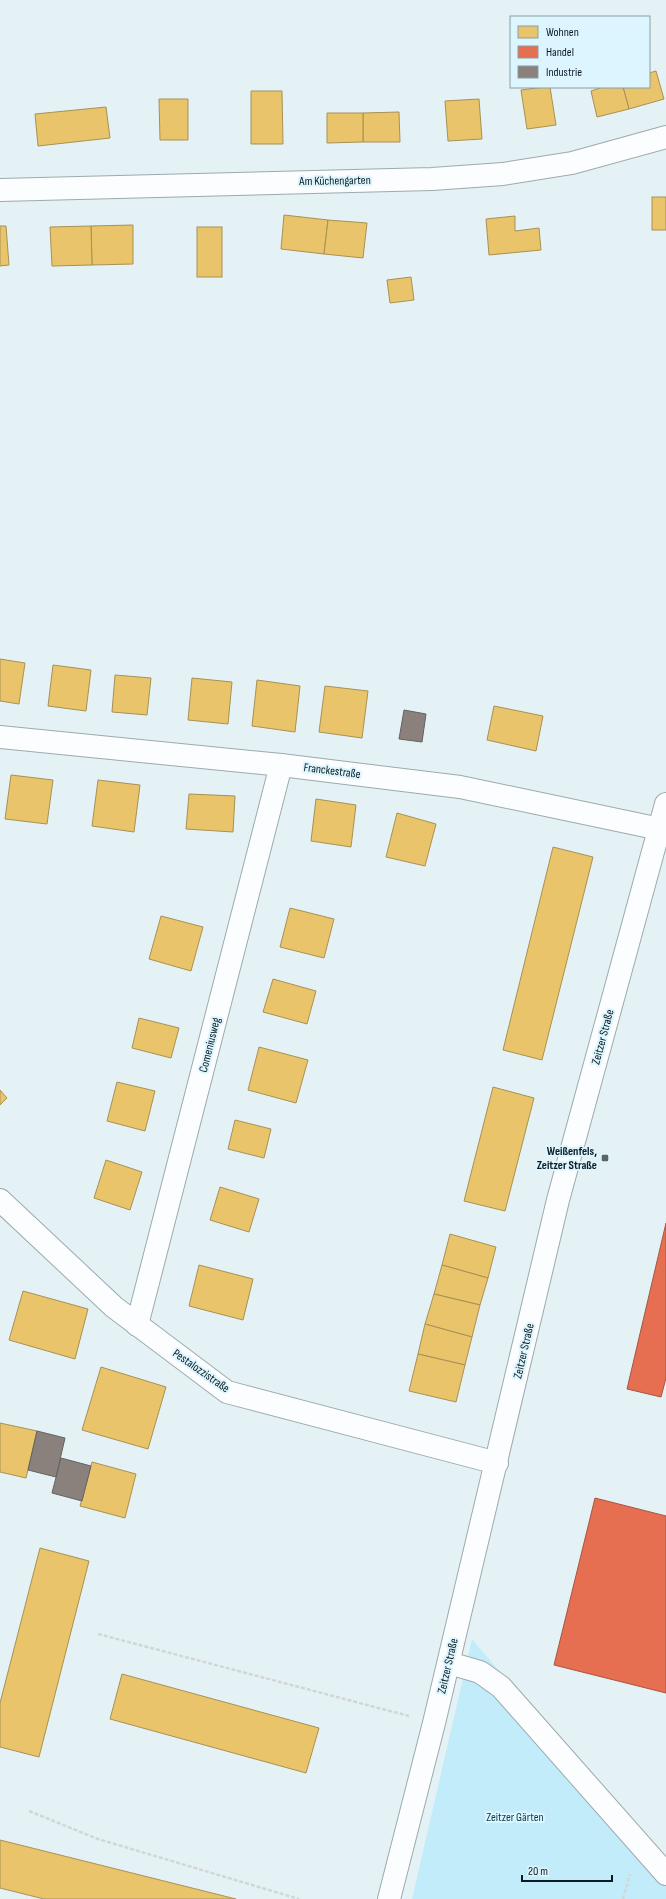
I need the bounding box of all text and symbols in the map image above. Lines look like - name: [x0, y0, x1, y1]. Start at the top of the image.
- legend: [510, 16, 650, 88]
- text: Wohnen: [546, 25, 579, 40]
- text: Handel: [546, 45, 574, 60]
- text: Industrie: [546, 65, 582, 80]
- street label: Am Küchengarten: [298, 173, 371, 189]
- street label: Franckestraße: [303, 760, 362, 782]
- street label: Zeitzer Straße: [588, 1008, 618, 1066]
- street label: Comeniusweg: [196, 1016, 224, 1074]
- place label: Weißenfels, Zeitzer Straße: [537, 1144, 597, 1173]
- marker: Weißenfels, Zeitzer Straße: [600, 1153, 610, 1163]
- street label: Zeitzer Straße: [510, 1322, 538, 1380]
- street label: Pestalozzistraße: [170, 1346, 233, 1396]
- street label: Zeitzer Straße: [434, 1637, 462, 1695]
- park label: Zeitzer Gärten: [486, 1810, 544, 1825]
- scale bar: [522, 1857, 612, 1883]
- text: 20 m: [528, 1864, 548, 1879]

